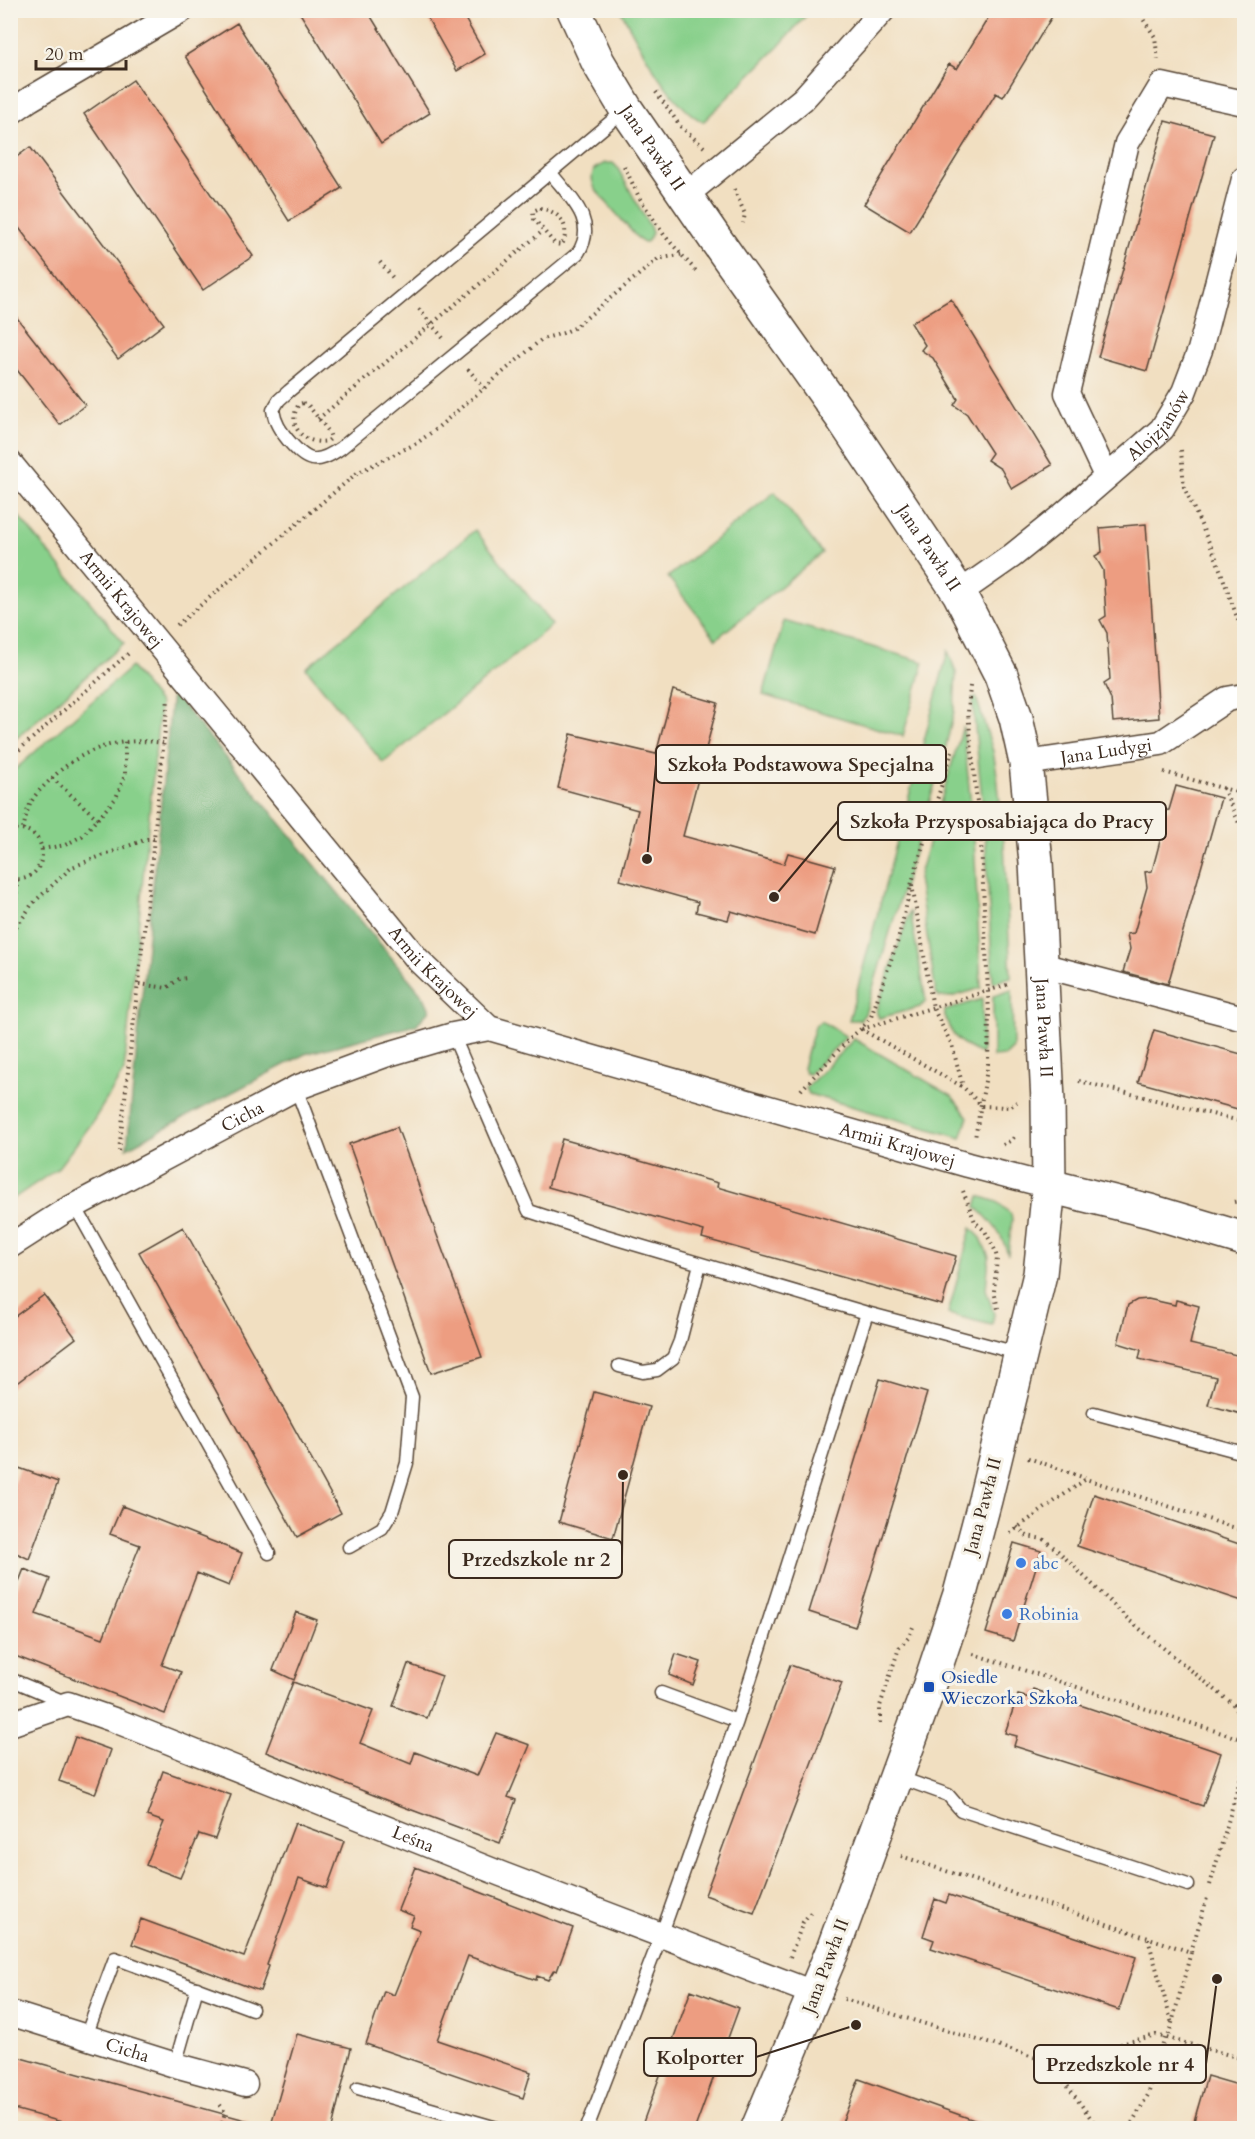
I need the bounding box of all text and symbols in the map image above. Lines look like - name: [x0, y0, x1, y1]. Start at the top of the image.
- scale bar: [36, 33, 126, 71]
- text: 20 m: [45, 42, 84, 67]
- street label: Jana Pawła II: [612, 97, 691, 196]
- street label: Alojzjanów: [1121, 384, 1196, 467]
- street label: Jana Pawła II: [889, 497, 967, 596]
- street label: Armii Krajowej: [74, 545, 169, 653]
- street label: Jana Ludygi: [1056, 732, 1153, 771]
- callout: Szkoła Podstawowa Specjalna: [656, 745, 946, 783]
- text: Szkoła Podstawowa Specjalna: [668, 751, 934, 778]
- callout: Szkoła Przysposabiająca do Pracy: [838, 802, 1166, 840]
- text: Szkoła Przysposabiająca do Pracy: [850, 808, 1155, 835]
- street label: Armii Krajowej: [382, 920, 484, 1024]
- street label: Jana Pawła II: [1029, 975, 1059, 1078]
- street label: Cicha: [217, 1095, 268, 1138]
- street label: Armii Krajowej: [836, 1116, 958, 1173]
- street label: Jana Pawła II: [957, 1455, 1008, 1560]
- callout: Przedszkole nr 2: [449, 1540, 622, 1578]
- text: Przedszkole nr 2: [462, 1546, 610, 1573]
- place label: abc: [1033, 1551, 1059, 1576]
- marker: abc: [1014, 1556, 1028, 1570]
- place label: Robinia: [1019, 1602, 1079, 1627]
- marker: Robinia: [1000, 1607, 1014, 1621]
- place label: Osiedle Wieczorka Szkoła: [940, 1665, 1078, 1711]
- marker: Osiedle Wieczorka Szkoła: [922, 1680, 936, 1694]
- street label: Leśna: [388, 1819, 438, 1859]
- street label: Jana Pawła II: [795, 1915, 855, 2020]
- street label: Cicha: [102, 2031, 153, 2069]
- callout: Kolporter: [644, 2038, 756, 2076]
- text: Kolporter: [656, 2044, 745, 2071]
- callout: Przedszkole nr 4: [1034, 2045, 1206, 2083]
- text: Przedszkole nr 4: [1046, 2051, 1194, 2078]

